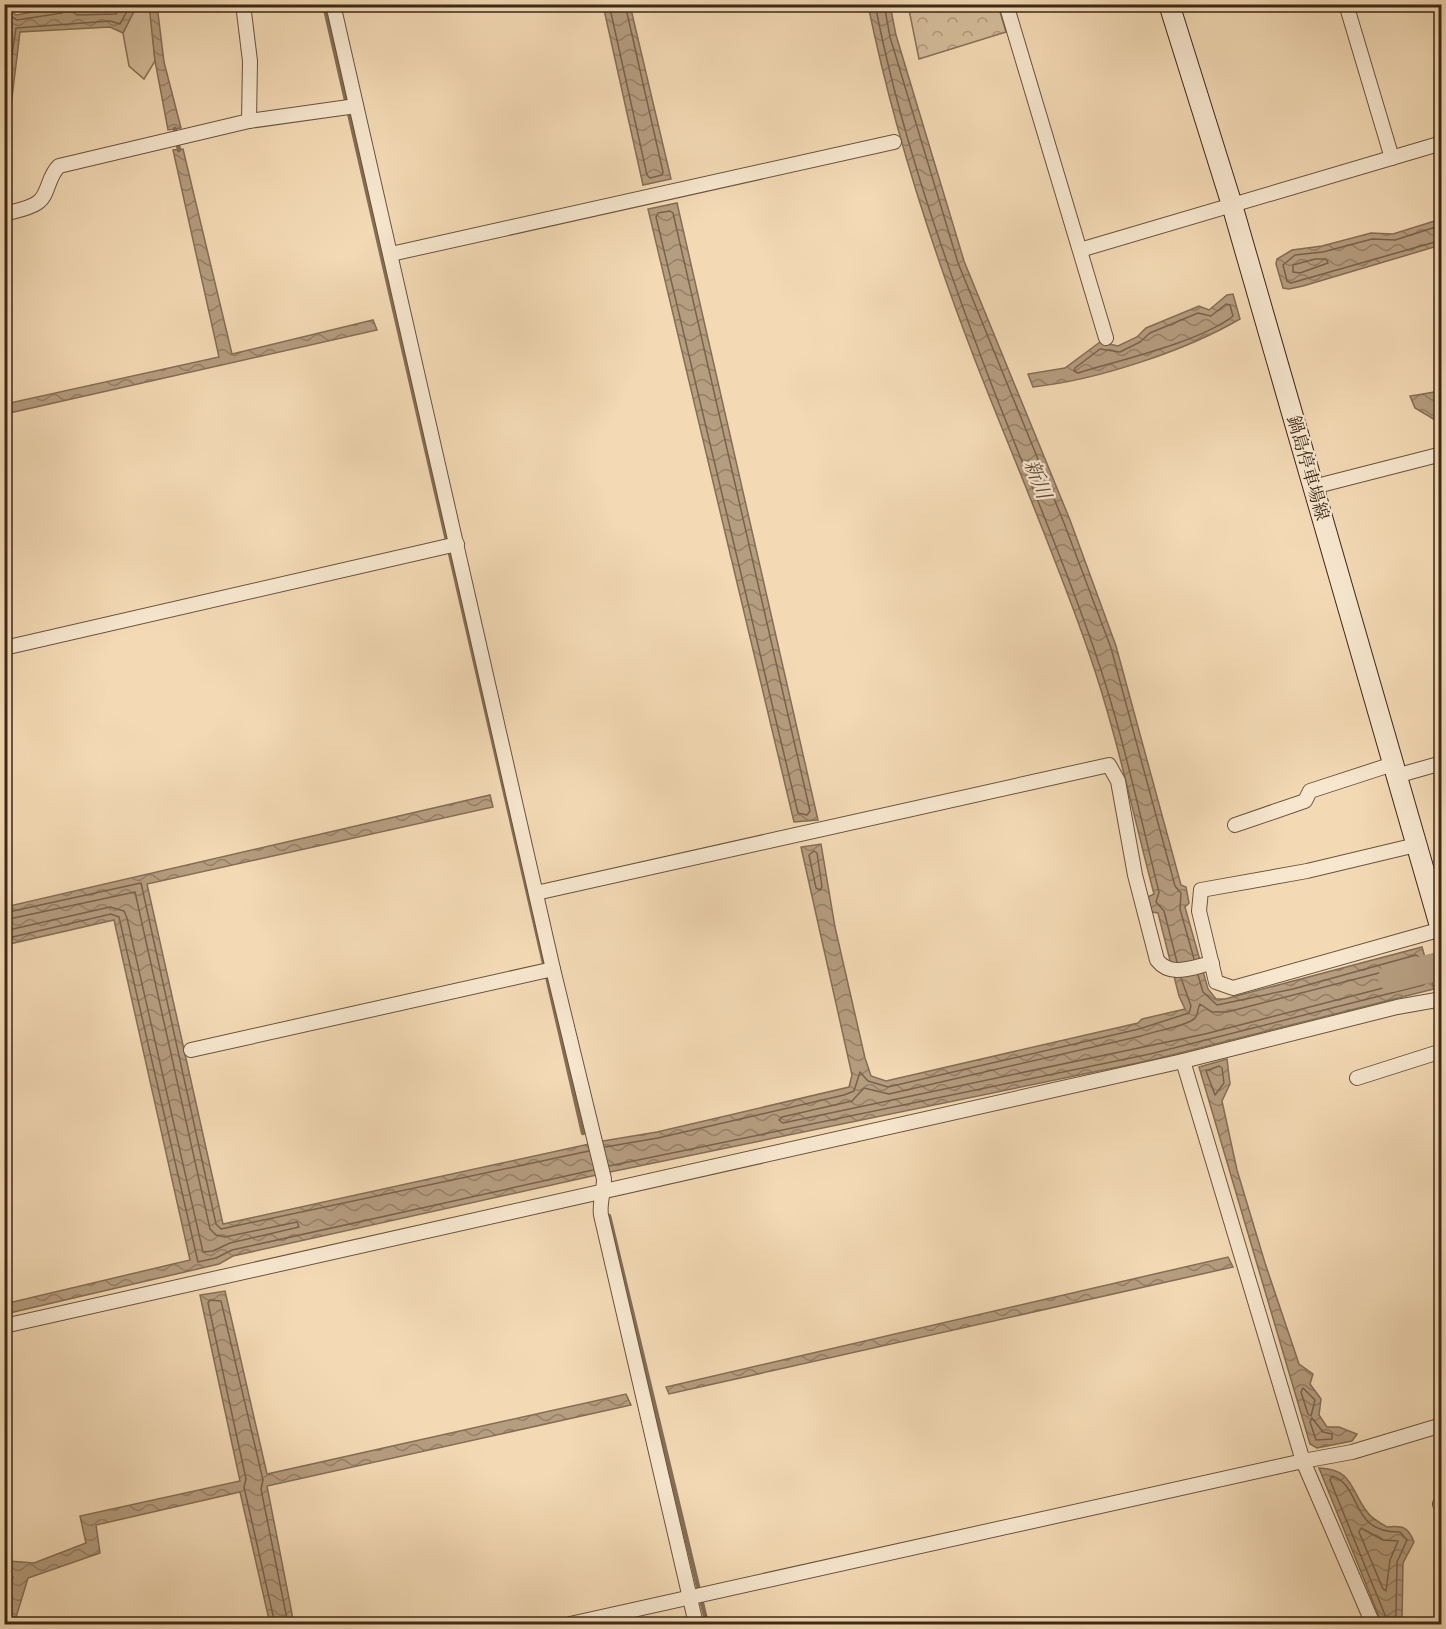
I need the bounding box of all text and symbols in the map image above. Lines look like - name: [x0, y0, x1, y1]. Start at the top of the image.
- street label: 鍋島停車場線: [1282, 413, 1334, 523]
- water label: 新川: [1018, 456, 1058, 505]

